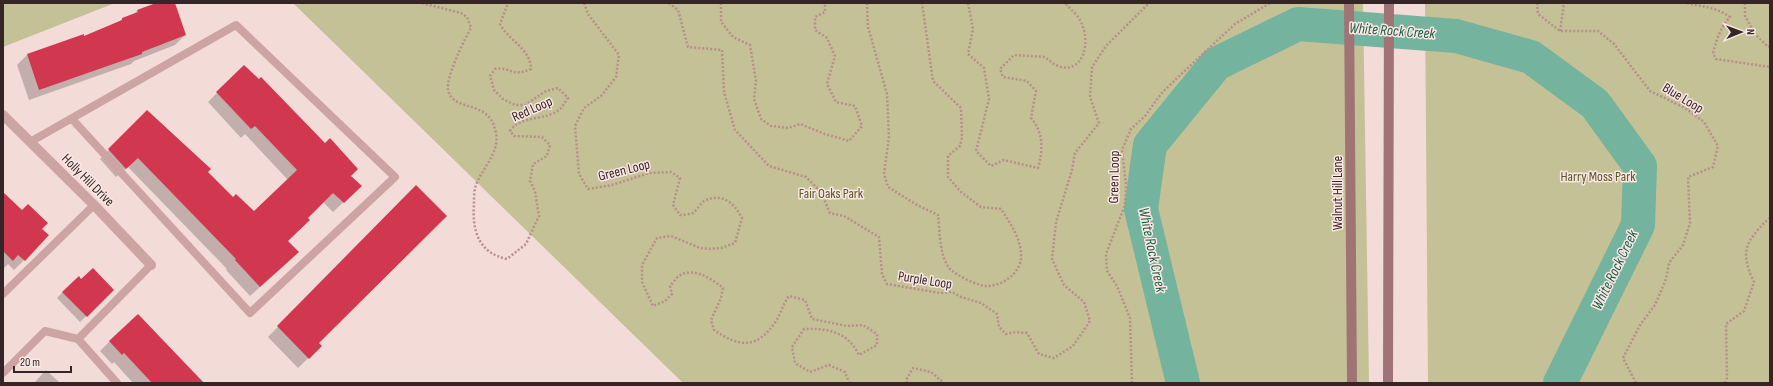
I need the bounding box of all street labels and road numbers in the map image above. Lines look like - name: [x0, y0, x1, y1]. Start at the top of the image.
- street label: Blue Loop: [1659, 79, 1707, 117]
- street label: Red Loop: [509, 93, 555, 125]
- street label: Holly Hill Drive: [58, 150, 118, 210]
- street label: Green Loop: [1105, 150, 1123, 204]
- street label: Green Loop: [596, 155, 652, 185]
- street label: Walnut Hill Lane: [1329, 156, 1346, 230]
- street label: Purple Loop: [897, 267, 953, 293]

